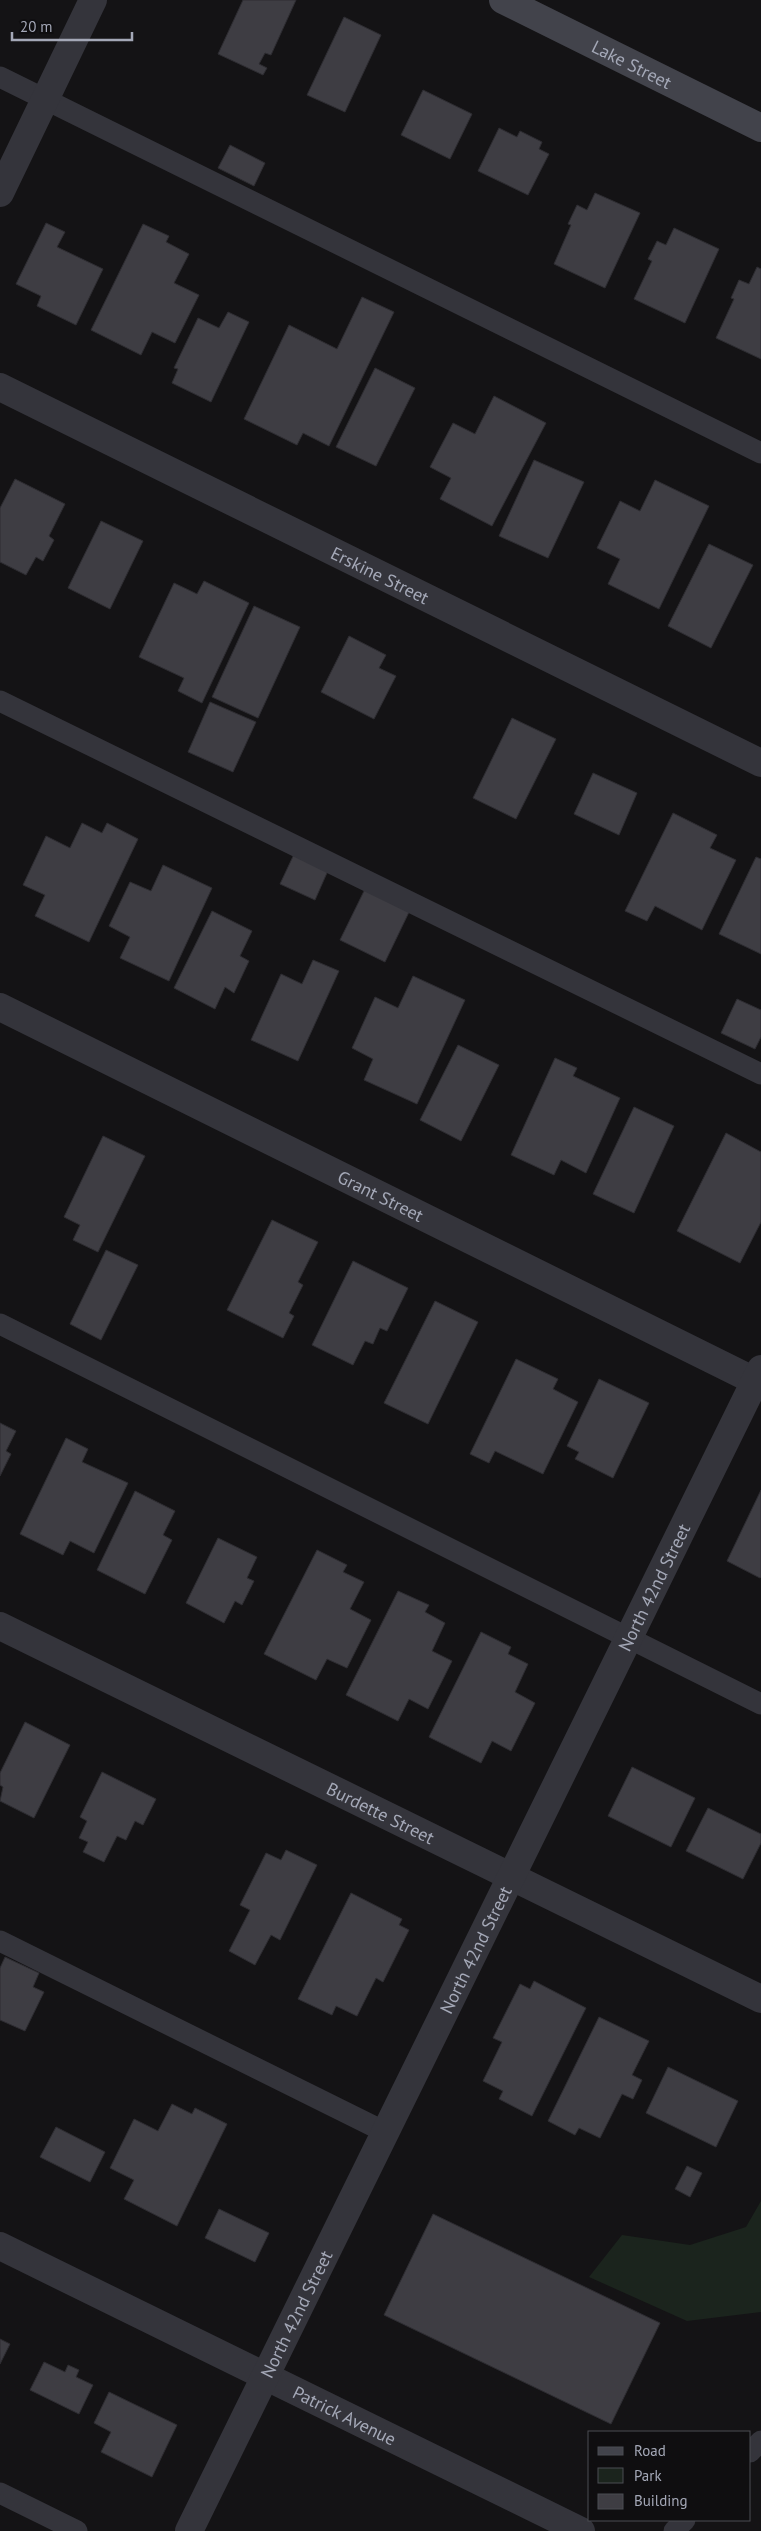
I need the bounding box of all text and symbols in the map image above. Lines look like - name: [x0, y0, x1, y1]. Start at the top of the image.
- scale bar: [12, 10, 132, 42]
- text: 20 m: [20, 17, 53, 36]
- street label: Lake Street: [588, 35, 676, 93]
- street label: Erskine Street: [327, 541, 433, 609]
- street label: Grant Street: [334, 1165, 428, 1227]
- street label: North 42nd Street: [613, 1520, 695, 1655]
- street label: Burdette Street: [323, 1776, 438, 1849]
- street label: North 42nd Street: [434, 1882, 516, 2017]
- street label: North 42nd Street: [255, 2246, 337, 2381]
- street label: Patrick Avenue: [289, 2380, 400, 2450]
- legend: [588, 2431, 751, 2521]
- text: Road: [634, 2441, 666, 2460]
- text: Park: [634, 2466, 662, 2485]
- text: Building: [634, 2491, 688, 2510]

